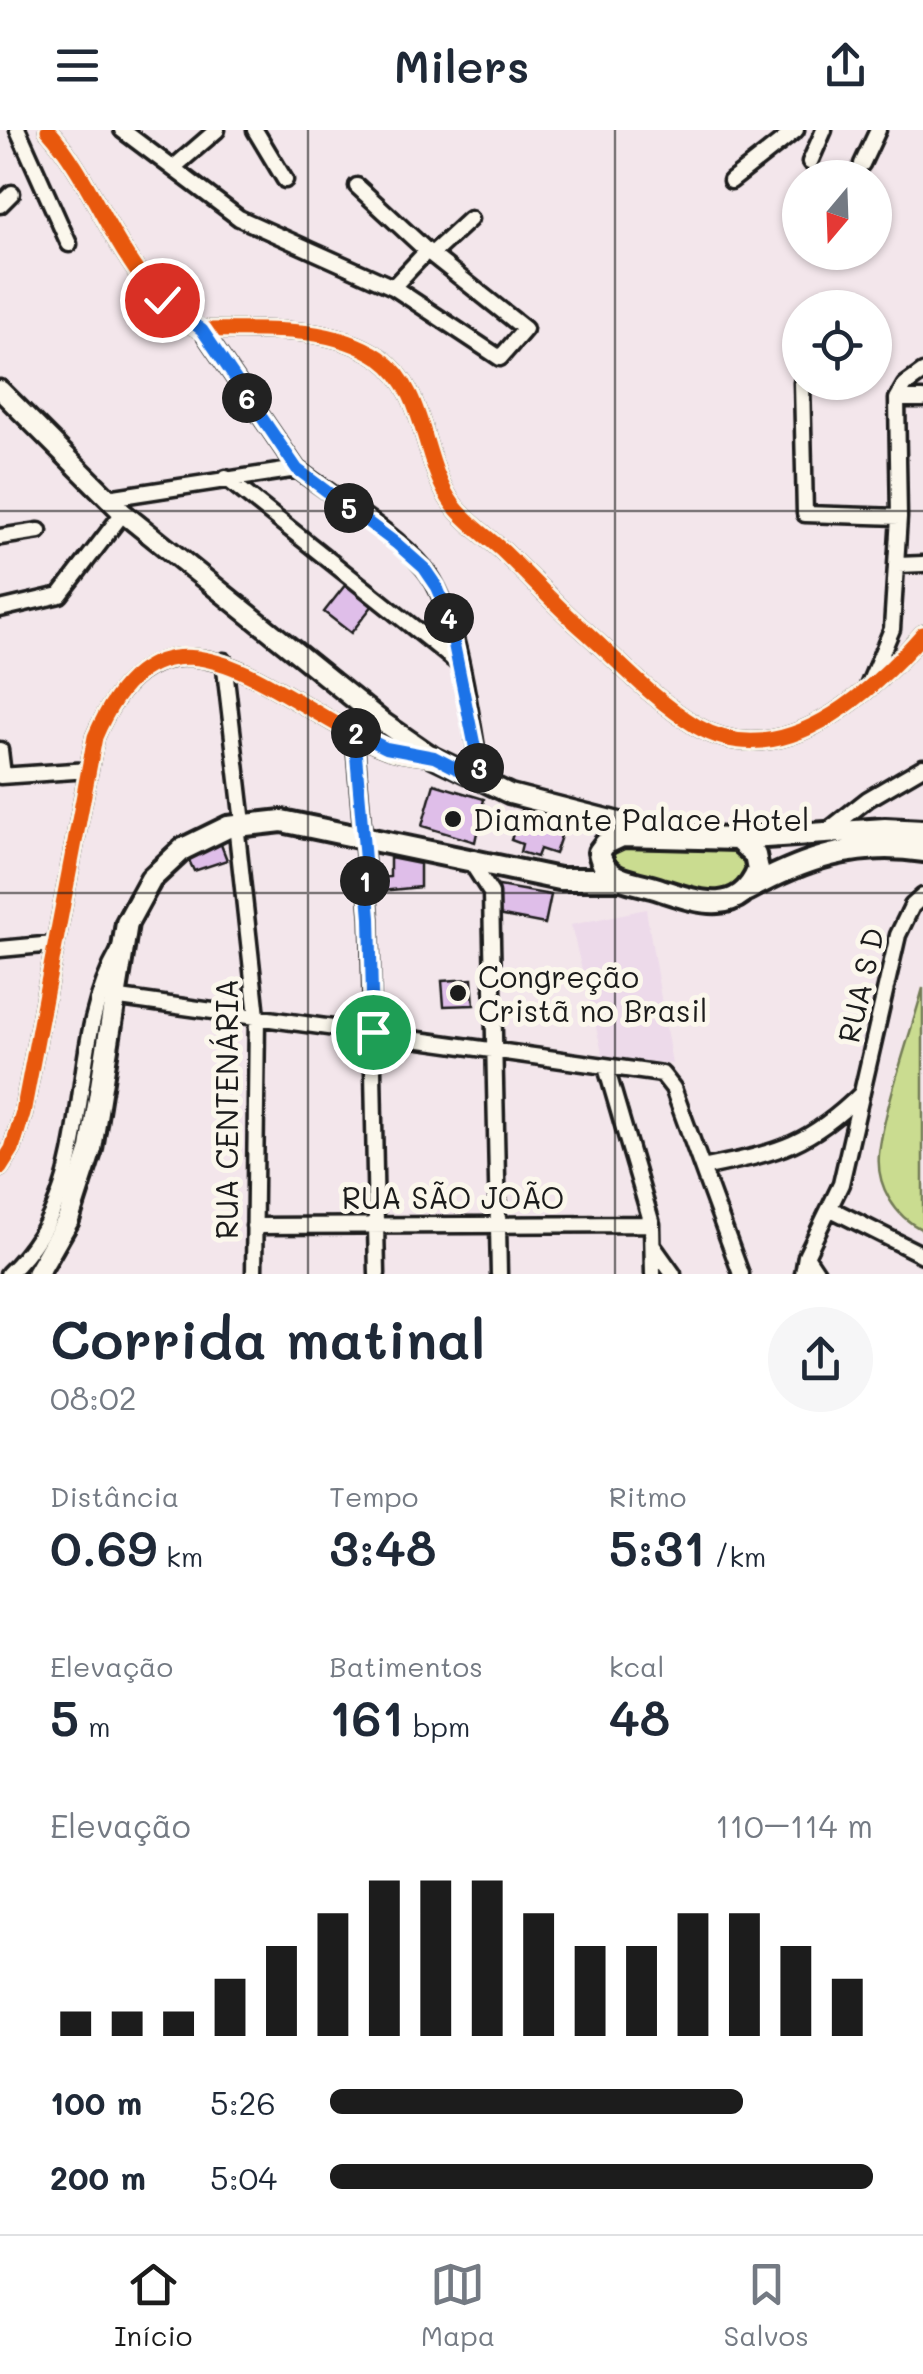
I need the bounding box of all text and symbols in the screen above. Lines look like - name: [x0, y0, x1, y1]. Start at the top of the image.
- text: Milers: [394, 36, 529, 94]
- icon: menu: [50, 38, 105, 93]
- icon: share: [818, 38, 873, 93]
- north arrow: [782, 160, 892, 270]
- map controls: [782, 160, 892, 400]
- pin: [120, 258, 205, 343]
- icon: check: [135, 273, 190, 328]
- button: locate: [782, 290, 892, 400]
- pin: 6: [222, 373, 272, 423]
- text: 6: [239, 380, 255, 416]
- pin: 5: [324, 483, 374, 533]
- text: 5: [341, 490, 357, 526]
- pin: 4: [424, 593, 474, 643]
- text: 4: [440, 600, 458, 636]
- pin: 2: [331, 708, 381, 758]
- text: 2: [348, 715, 364, 751]
- pin: 3: [454, 743, 504, 793]
- text: 3: [471, 750, 487, 786]
- place label: Diamante Palace Hotel: [473, 799, 810, 839]
- marker: Diamante Palace Hotel: [442, 808, 464, 830]
- pin: 1: [340, 856, 390, 906]
- text: 1: [359, 863, 371, 899]
- street label: RUA S D: [827, 924, 893, 1046]
- place label: Congreção Cristã no Brasil: [478, 956, 707, 1030]
- street label: RUA CENTENÁRIA: [206, 979, 246, 1239]
- marker: Congreção Cristã no Brasil: [447, 982, 469, 1004]
- pin: [331, 990, 416, 1075]
- icon: arrive: [346, 1005, 401, 1060]
- street label: RUA SÃO JOÃO: [342, 1177, 564, 1217]
- text: Corrida matinal: [50, 1302, 486, 1374]
- button: share: [768, 1307, 873, 1412]
- text: 08:02: [50, 1376, 137, 1418]
- text: Distância: [50, 1478, 179, 1514]
- text: Tempo: [329, 1478, 418, 1514]
- text: Ritmo: [609, 1478, 686, 1514]
- text: 0.69: [50, 1514, 157, 1580]
- text: 3:48: [329, 1514, 436, 1580]
- text: 5:31: [609, 1514, 706, 1580]
- text: km: [157, 1538, 203, 1574]
- text: /km: [706, 1538, 766, 1574]
- text: Elevação: [50, 1648, 173, 1684]
- text: Batimentos: [329, 1648, 483, 1684]
- text: kcal: [609, 1648, 664, 1684]
- text: 5: [50, 1684, 79, 1750]
- text: 161: [329, 1684, 404, 1750]
- text: 48: [609, 1684, 670, 1750]
- text: m: [79, 1708, 110, 1744]
- text: bpm: [404, 1708, 470, 1744]
- text: Elevação: [50, 1804, 191, 1846]
- text: 110–114 m: [715, 1804, 873, 1846]
- text: 100 m: [50, 2081, 142, 2123]
- text: 5:26: [210, 2081, 276, 2123]
- text: 200 m: [50, 2156, 146, 2198]
- text: 5:04: [210, 2156, 277, 2198]
- tab: Início: [114, 2257, 192, 2353]
- tab: Mapa: [421, 2257, 495, 2353]
- tab: Salvos: [724, 2257, 809, 2353]

